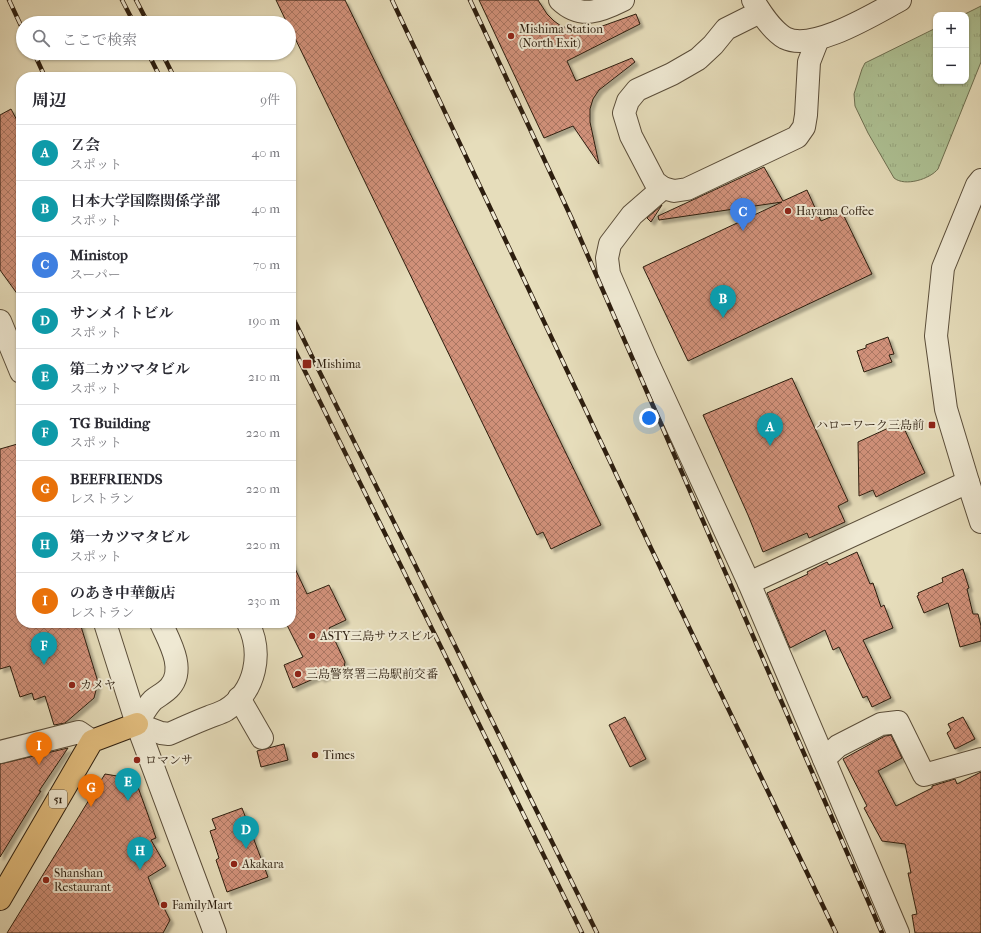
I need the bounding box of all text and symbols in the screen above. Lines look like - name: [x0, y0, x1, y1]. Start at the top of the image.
- map controls: [933, 12, 969, 84]
- button: +: [933, 12, 969, 48]
- search box: [16, 16, 296, 60]
- place label: Mishima Station (North Exit): [519, 22, 603, 50]
- icon: search: [30, 27, 52, 49]
- text: ここで検索: [62, 31, 137, 49]
- marker: Mishima Station (North Exit): [506, 31, 516, 41]
- button: −: [933, 48, 969, 84]
- text: 周辺: [32, 90, 66, 110]
- text: 9件: [260, 92, 280, 107]
- text: Ｚ会: [70, 136, 100, 154]
- text: A: [41, 145, 49, 160]
- text: 40 m: [252, 145, 280, 160]
- text: スポット: [70, 157, 122, 172]
- text: 日本大学国際関係学部: [70, 192, 220, 210]
- pin: C: [730, 198, 756, 231]
- text: B: [41, 201, 49, 216]
- text: 40 m: [252, 201, 280, 216]
- place label: Hayama Coffee: [796, 204, 874, 218]
- marker: Hayama Coffee: [783, 206, 793, 216]
- text: スポット: [70, 213, 122, 228]
- text: Ministop: [70, 246, 128, 264]
- text: C: [41, 257, 49, 272]
- text: 70 m: [253, 257, 280, 272]
- text: スーパー: [70, 267, 121, 282]
- pin: B: [710, 285, 736, 318]
- text: サンメイトビル: [70, 304, 174, 322]
- text: D: [40, 313, 50, 328]
- text: 190 m: [248, 313, 280, 328]
- text: スポット: [70, 325, 122, 340]
- place label: Mishima: [316, 357, 361, 371]
- marker: Mishima: [301, 358, 313, 370]
- text: 第二カツマタビル: [70, 360, 190, 378]
- text: E: [41, 369, 49, 384]
- text: 210 m: [248, 369, 280, 384]
- text: スポット: [70, 381, 122, 396]
- your location: [639, 408, 659, 428]
- pin: A: [757, 413, 783, 446]
- text: TG Building: [70, 414, 150, 432]
- place label: ハローワーク三島前: [816, 418, 924, 432]
- marker: ハローワーク三島前: [927, 420, 937, 430]
- text: F: [42, 425, 48, 440]
- text: 220 m: [246, 425, 280, 440]
- text: スポット: [70, 435, 122, 450]
- text: BEEFRIENDS: [70, 470, 162, 488]
- text: G: [40, 481, 50, 496]
- text: 220 m: [246, 481, 280, 496]
- text: レストラン: [70, 491, 135, 506]
- text: 第一カツマタビル: [70, 528, 190, 546]
- text: H: [40, 537, 50, 552]
- text: 220 m: [246, 537, 280, 552]
- text: スポット: [70, 549, 122, 564]
- text: のあき中華飯店: [70, 584, 175, 602]
- text: I: [42, 593, 48, 608]
- text: 230 m: [247, 593, 280, 608]
- text: レストラン: [70, 605, 135, 620]
- place label: ASTY三島サウスビル: [319, 629, 434, 643]
- marker: ASTY三島サウスビル: [307, 631, 317, 641]
- pin: F: [31, 632, 57, 665]
- place label: 三島警察署三島駅前交番: [306, 667, 438, 681]
- marker: 三島警察署三島駅前交番: [293, 669, 303, 679]
- place label: カメヤ: [80, 678, 116, 692]
- marker: カメヤ: [67, 680, 77, 690]
- pin: I: [26, 732, 52, 765]
- place label: Times: [323, 748, 355, 762]
- marker: Times: [310, 750, 320, 760]
- place label: ロマンサ: [145, 753, 193, 767]
- marker: ロマンサ: [132, 755, 142, 765]
- pin: E: [115, 768, 141, 801]
- pin: G: [78, 774, 104, 807]
- road number: 51: [49, 790, 67, 808]
- pin: D: [233, 816, 259, 849]
- pin: H: [127, 837, 153, 870]
- place label: Akakara: [241, 857, 284, 871]
- marker: Akakara: [229, 859, 239, 869]
- place label: Shanshan Restaurant: [54, 866, 112, 894]
- marker: Shanshan Restaurant: [41, 875, 51, 885]
- place label: FamilyMart: [172, 898, 233, 912]
- marker: FamilyMart: [159, 900, 169, 910]

